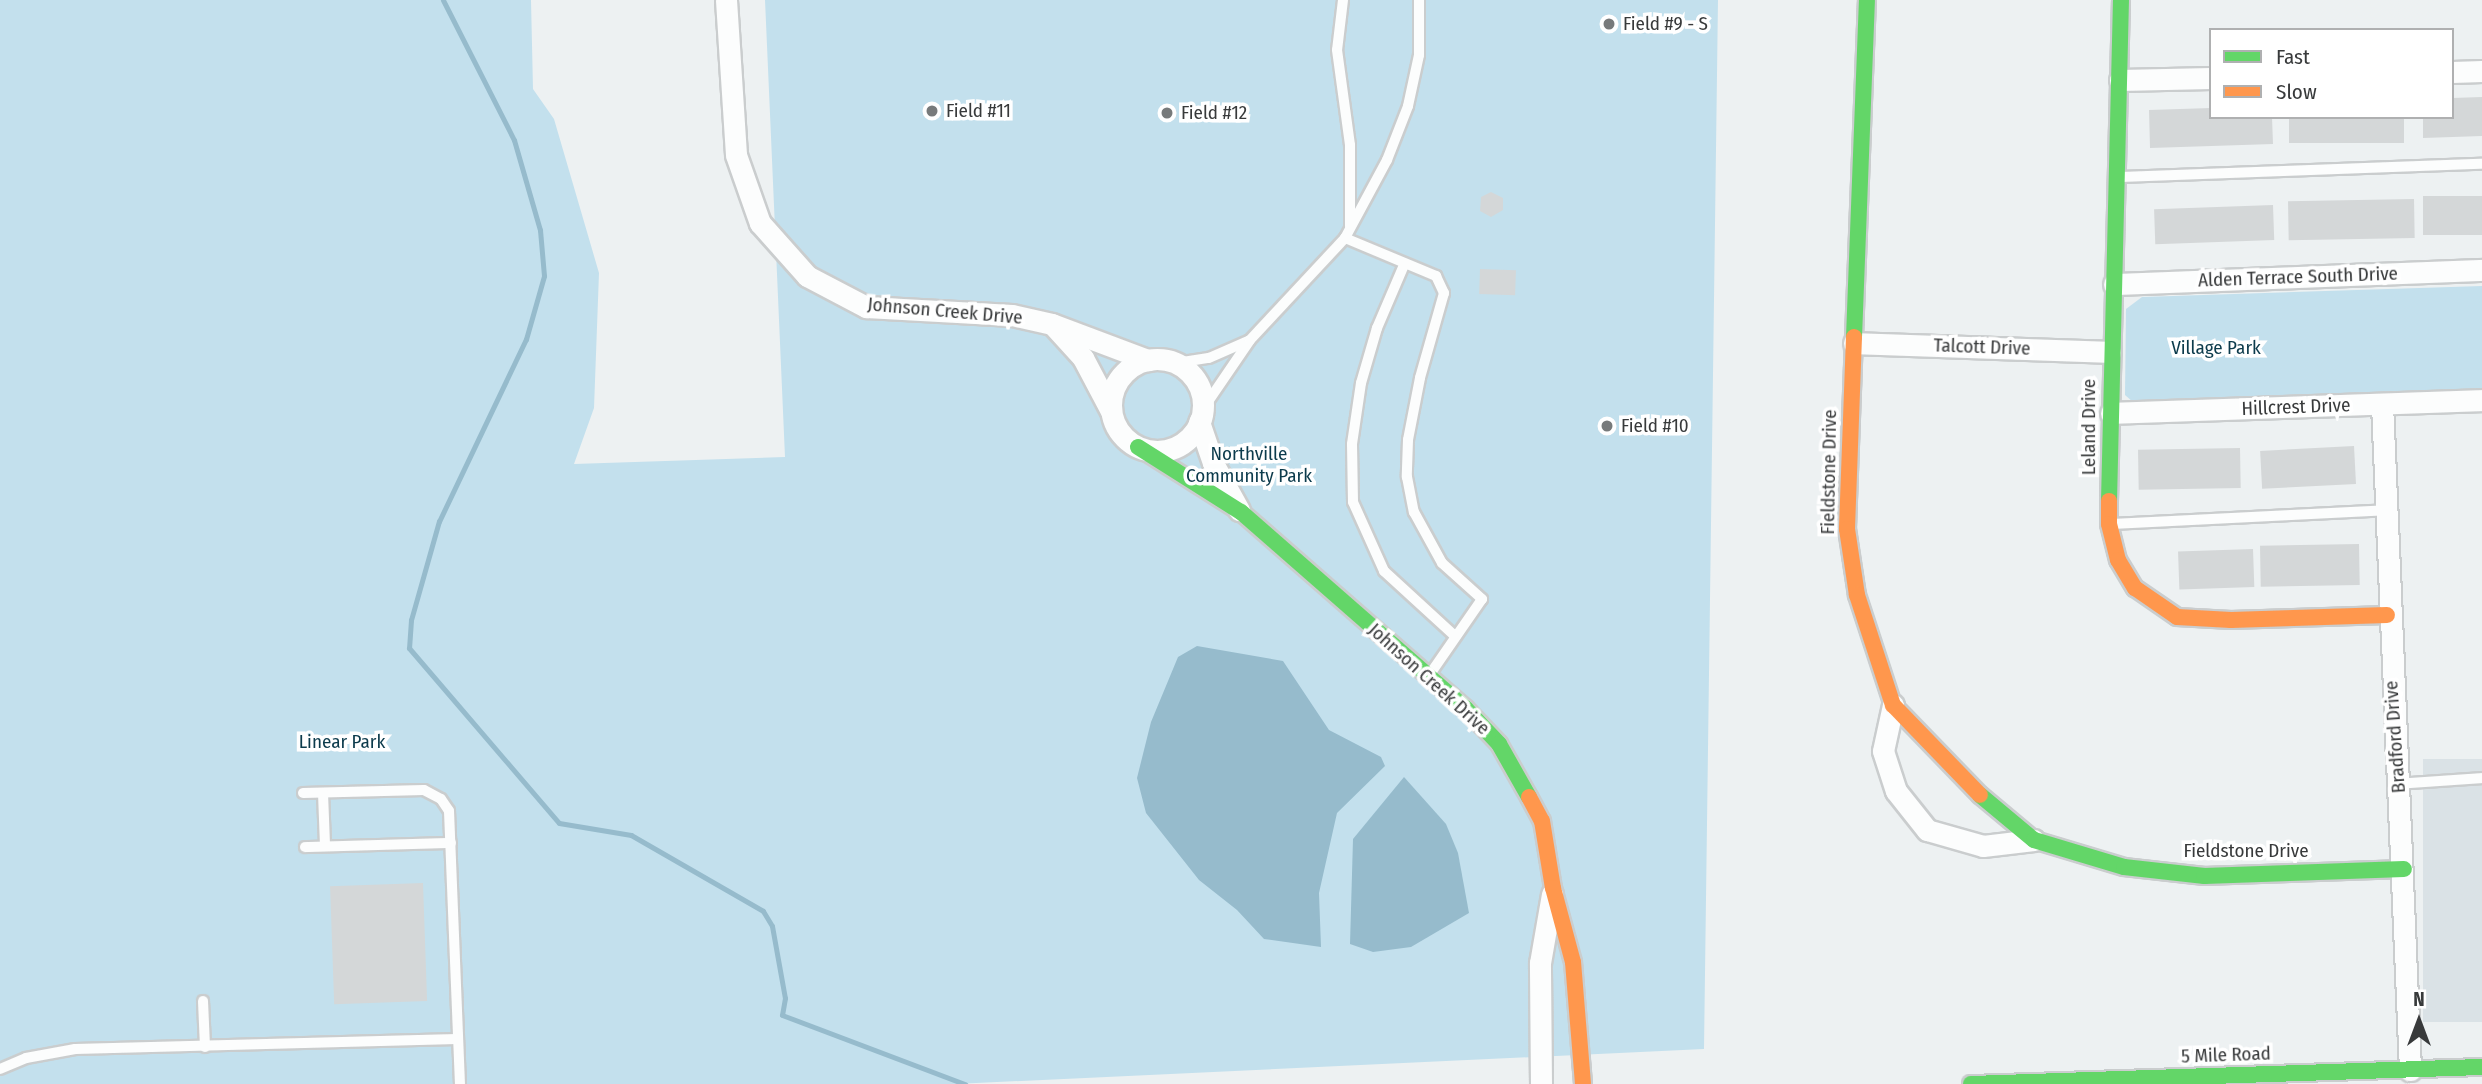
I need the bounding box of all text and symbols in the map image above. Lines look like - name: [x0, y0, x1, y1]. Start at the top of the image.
- place label: Field #9 - S: [1623, 13, 1708, 35]
- marker: Field #9 - S: [1601, 16, 1617, 32]
- legend: [2209, 28, 2454, 119]
- text: Fast: [2276, 44, 2310, 70]
- text: Slow: [2276, 79, 2317, 105]
- place label: Field #11: [946, 100, 1011, 122]
- place label: Field #12: [1181, 102, 1247, 124]
- marker: Field #11: [924, 103, 940, 119]
- marker: Field #12: [1159, 105, 1175, 121]
- street label: Alden Terrace South Drive: [2198, 262, 2398, 292]
- street label: Johnson Creek Drive: [867, 293, 1023, 329]
- street label: Talcott Drive: [1933, 334, 2031, 360]
- park label: Village Park: [2171, 337, 2261, 359]
- street label: Leland Drive: [2078, 379, 2100, 475]
- street label: Hillcrest Drive: [2241, 394, 2351, 420]
- street label: Fieldstone Drive: [1817, 409, 1841, 535]
- place label: Field #10: [1621, 415, 1689, 437]
- marker: Field #10: [1599, 418, 1615, 434]
- park label: Northville Community Park: [1186, 443, 1312, 487]
- street label: Johnson Creek Drive: [1364, 618, 1494, 740]
- street label: Bradford Drive: [2380, 680, 2410, 794]
- park label: Linear Park: [299, 731, 385, 753]
- street label: Fieldstone Drive: [2183, 840, 2309, 862]
- north arrow: [2384, 986, 2454, 1056]
- text: N: [2413, 988, 2425, 1011]
- street label: 5 Mile Road: [2181, 1042, 2271, 1068]

